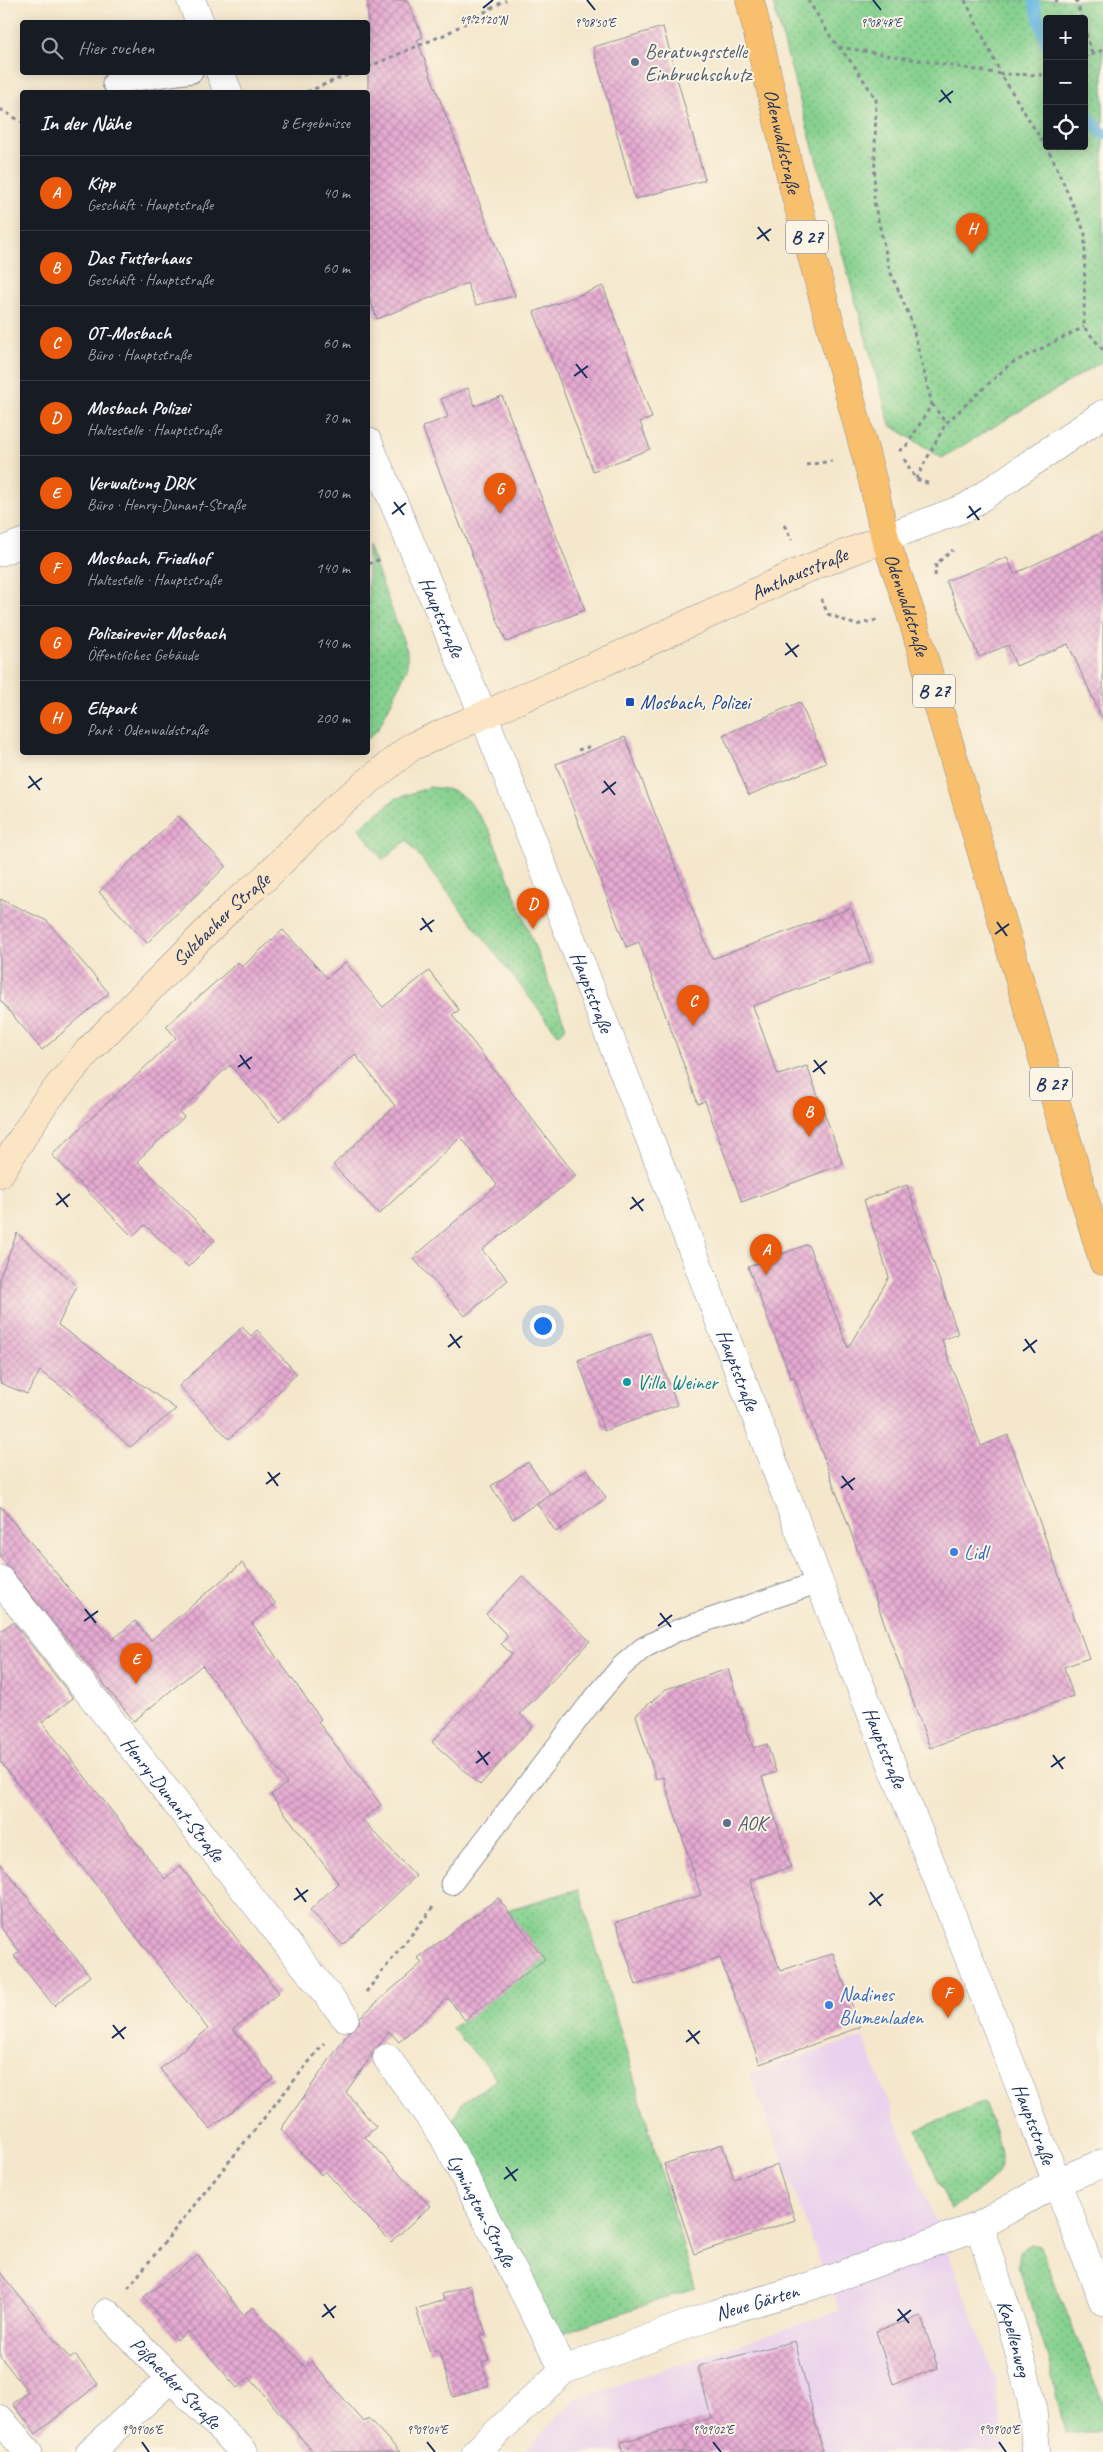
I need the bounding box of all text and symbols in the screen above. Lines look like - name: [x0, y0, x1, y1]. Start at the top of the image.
- text: 49°21'20"N: [459, 12, 508, 28]
- text: 9°08'50"E: [575, 15, 617, 31]
- text: 9°08'48"E: [861, 15, 903, 31]
- map controls: [1043, 15, 1088, 150]
- button: +: [1043, 15, 1088, 60]
- search box: [20, 20, 370, 75]
- icon: search: [38, 34, 66, 62]
- text: Hier suchen: [78, 36, 154, 60]
- place label: Beratungsstelle Einbruchschutz: [645, 39, 754, 87]
- marker: Beratungsstelle Einbruchschutz: [629, 56, 641, 68]
- button: −: [1043, 60, 1088, 105]
- street label: Odenwaldstraße: [759, 87, 807, 197]
- button: locate: [1043, 105, 1088, 150]
- text: In der Nähe: [40, 110, 130, 136]
- text: 8 Ergebnisse: [281, 113, 350, 133]
- text: Kipp: [87, 171, 115, 195]
- text: A: [52, 183, 60, 203]
- text: 40 m: [323, 183, 350, 203]
- text: Geschäft · Hauptstraße: [87, 195, 213, 215]
- pin: H: [956, 213, 988, 254]
- road number: B 27: [786, 220, 828, 253]
- text: Das Futterhaus: [87, 246, 191, 270]
- text: B: [52, 258, 60, 278]
- text: 60 m: [323, 258, 350, 278]
- text: Geschäft · Hauptstraße: [87, 270, 213, 290]
- text: OT-Mosbach: [87, 321, 171, 345]
- text: C: [52, 333, 60, 353]
- text: 60 m: [323, 333, 350, 353]
- text: Büro · Hauptstraße: [87, 345, 191, 365]
- text: Mosbach Polizei: [87, 396, 190, 420]
- text: D: [51, 408, 61, 428]
- text: 70 m: [323, 408, 350, 428]
- text: Haltestelle · Hauptstraße: [87, 420, 221, 440]
- text: Verwaltung DRK: [87, 471, 194, 495]
- pin: G: [484, 473, 516, 514]
- text: E: [52, 483, 60, 503]
- text: 100 m: [316, 483, 350, 503]
- text: Büro · Henry-Dunant-Straße: [87, 495, 245, 515]
- street label: Amthausstraße: [746, 541, 853, 605]
- text: Mosbach, Friedhof: [87, 546, 210, 570]
- street label: Odenwaldstraße: [879, 550, 936, 660]
- text: F: [52, 558, 60, 578]
- text: 140 m: [316, 558, 350, 578]
- text: Haltestelle · Hauptstraße: [87, 570, 221, 590]
- street label: Hauptstraße: [414, 573, 471, 662]
- text: Polizeirevier Mosbach: [87, 621, 226, 645]
- text: G: [52, 633, 60, 653]
- text: 140 m: [316, 633, 350, 653]
- text: Öffentliches Gebäude: [87, 645, 198, 665]
- road number: B 27: [913, 674, 955, 708]
- place label: Mosbach, Polizei: [640, 690, 752, 715]
- text: Elzpark: [87, 696, 136, 720]
- marker: Mosbach, Polizei: [624, 696, 636, 708]
- text: H: [51, 708, 61, 728]
- text: 200 m: [316, 708, 350, 728]
- text: Park · Odenwaldstraße: [87, 720, 208, 740]
- street label: Sulzbacher Straße: [167, 866, 276, 971]
- pin: D: [517, 888, 549, 929]
- street label: Hauptstraße: [565, 948, 620, 1038]
- pin: C: [677, 985, 709, 1026]
- road number: B 27: [1030, 1068, 1072, 1100]
- pin: B: [793, 1096, 825, 1137]
- pin: A: [750, 1234, 782, 1275]
- your location: [530, 1313, 556, 1339]
- street label: Hauptstraße: [711, 1326, 765, 1415]
- place label: Villa Weiner: [637, 1370, 719, 1395]
- marker: Villa Weiner: [621, 1376, 633, 1388]
- place label: Lidl: [964, 1540, 991, 1565]
- marker: Lidl: [948, 1546, 960, 1558]
- pin: E: [120, 1643, 152, 1684]
- street label: Hauptstraße: [858, 1703, 913, 1793]
- street label: Henry-Dunant-Straße: [116, 1731, 231, 1868]
- place label: AOK: [737, 1811, 771, 1836]
- marker: AOK: [721, 1817, 733, 1829]
- pin: F: [932, 1977, 964, 2018]
- place label: Nadines Blumenladen: [839, 1982, 924, 2030]
- marker: Nadines Blumenladen: [823, 1999, 835, 2011]
- street label: Hauptstraße: [1007, 2080, 1062, 2169]
- street label: Lymington-Straße: [442, 2150, 522, 2272]
- street label: Neue Gärten: [712, 2278, 802, 2326]
- street label: Kapellenweg: [992, 2297, 1038, 2381]
- street label: Pößnecker Straße: [125, 2332, 227, 2435]
- text: 9°09'06"E: [122, 2422, 164, 2438]
- text: 9°09'04"E: [407, 2422, 449, 2438]
- text: 9°09'02"E: [693, 2422, 735, 2438]
- text: 9°09'00"E: [979, 2422, 1021, 2438]

